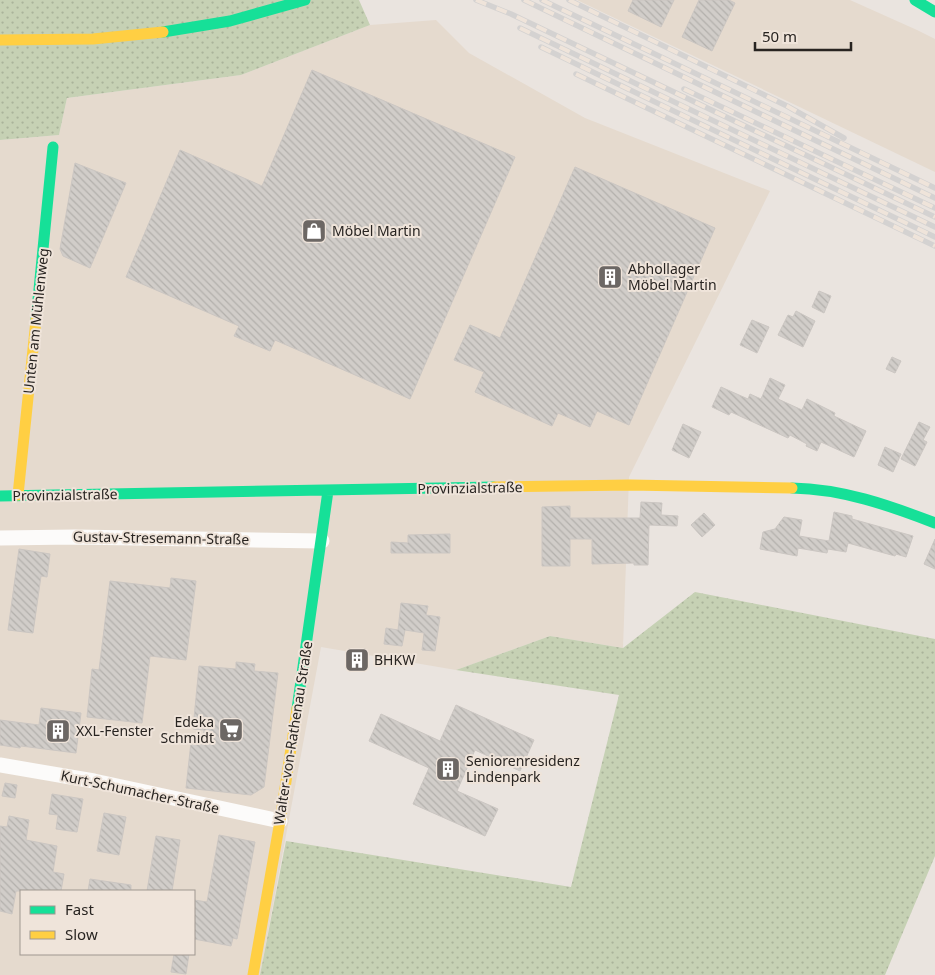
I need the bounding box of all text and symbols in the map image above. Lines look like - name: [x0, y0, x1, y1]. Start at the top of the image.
- scale bar: [755, 20, 851, 52]
- text: 50 m: [762, 26, 797, 46]
- shop icon: Möbel Martin: [301, 218, 327, 244]
- place label: Möbel Martin: [332, 221, 421, 240]
- street label: Unten am Mühlenweg: [18, 247, 53, 395]
- place label: Abhollager Möbel Martin: [628, 259, 717, 294]
- building icon: Abhollager Möbel Martin: [597, 264, 623, 290]
- street label: Provinzialstraße: [417, 477, 523, 498]
- street label: Provinzialstraße: [12, 484, 118, 505]
- street label: Gustav-Stresemann-Straße: [73, 526, 249, 549]
- street label: Walter-von-Rathenau Straße: [269, 639, 316, 826]
- building icon: BHKW: [344, 647, 370, 673]
- place label: BHKW: [374, 650, 415, 669]
- place label: Edeka Schmidt: [161, 712, 214, 747]
- supermarket icon: Edeka Schmidt: [218, 717, 244, 743]
- building icon: XXL-Fenster: [45, 718, 71, 744]
- place label: XXL-Fenster: [76, 721, 154, 740]
- place label: Seniorenresidenz Lindenpark: [466, 751, 580, 786]
- building icon: Seniorenresidenz Lindenpark: [435, 756, 461, 782]
- street label: Kurt-Schumacher-Straße: [59, 765, 221, 818]
- legend: [20, 890, 195, 955]
- text: Fast: [65, 899, 94, 919]
- text: Slow: [65, 924, 98, 944]

